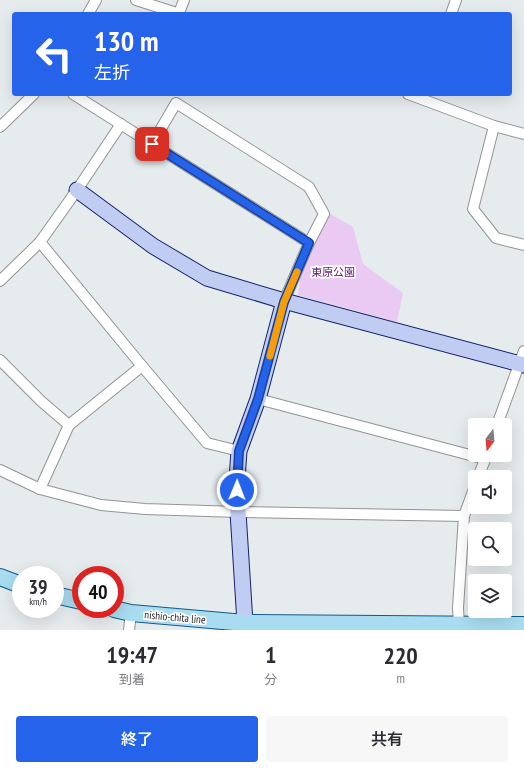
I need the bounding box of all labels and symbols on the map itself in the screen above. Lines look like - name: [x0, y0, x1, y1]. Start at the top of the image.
- pin: [135, 127, 169, 161]
- park label: 東原公園: [311, 265, 355, 279]
- north arrow: [468, 418, 512, 462]
- position arrow: [216, 469, 258, 511]
- speed limit sign: 40: [72, 566, 124, 618]
- street label: nishio-chita line: [144, 607, 207, 627]

